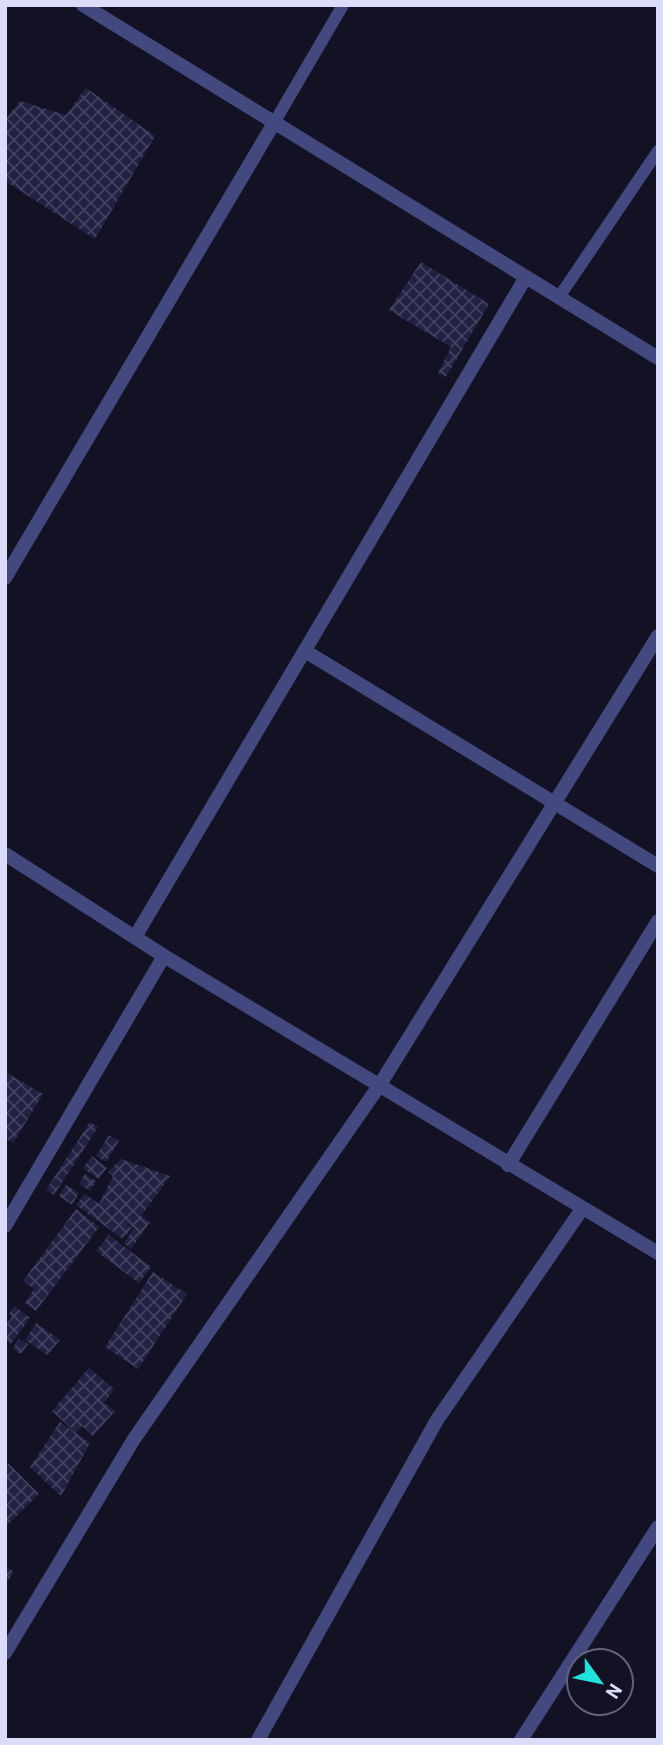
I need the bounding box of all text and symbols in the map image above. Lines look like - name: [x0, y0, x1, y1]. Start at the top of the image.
- north arrow: [565, 1647, 635, 1717]
- text: N: [602, 1680, 628, 1703]

